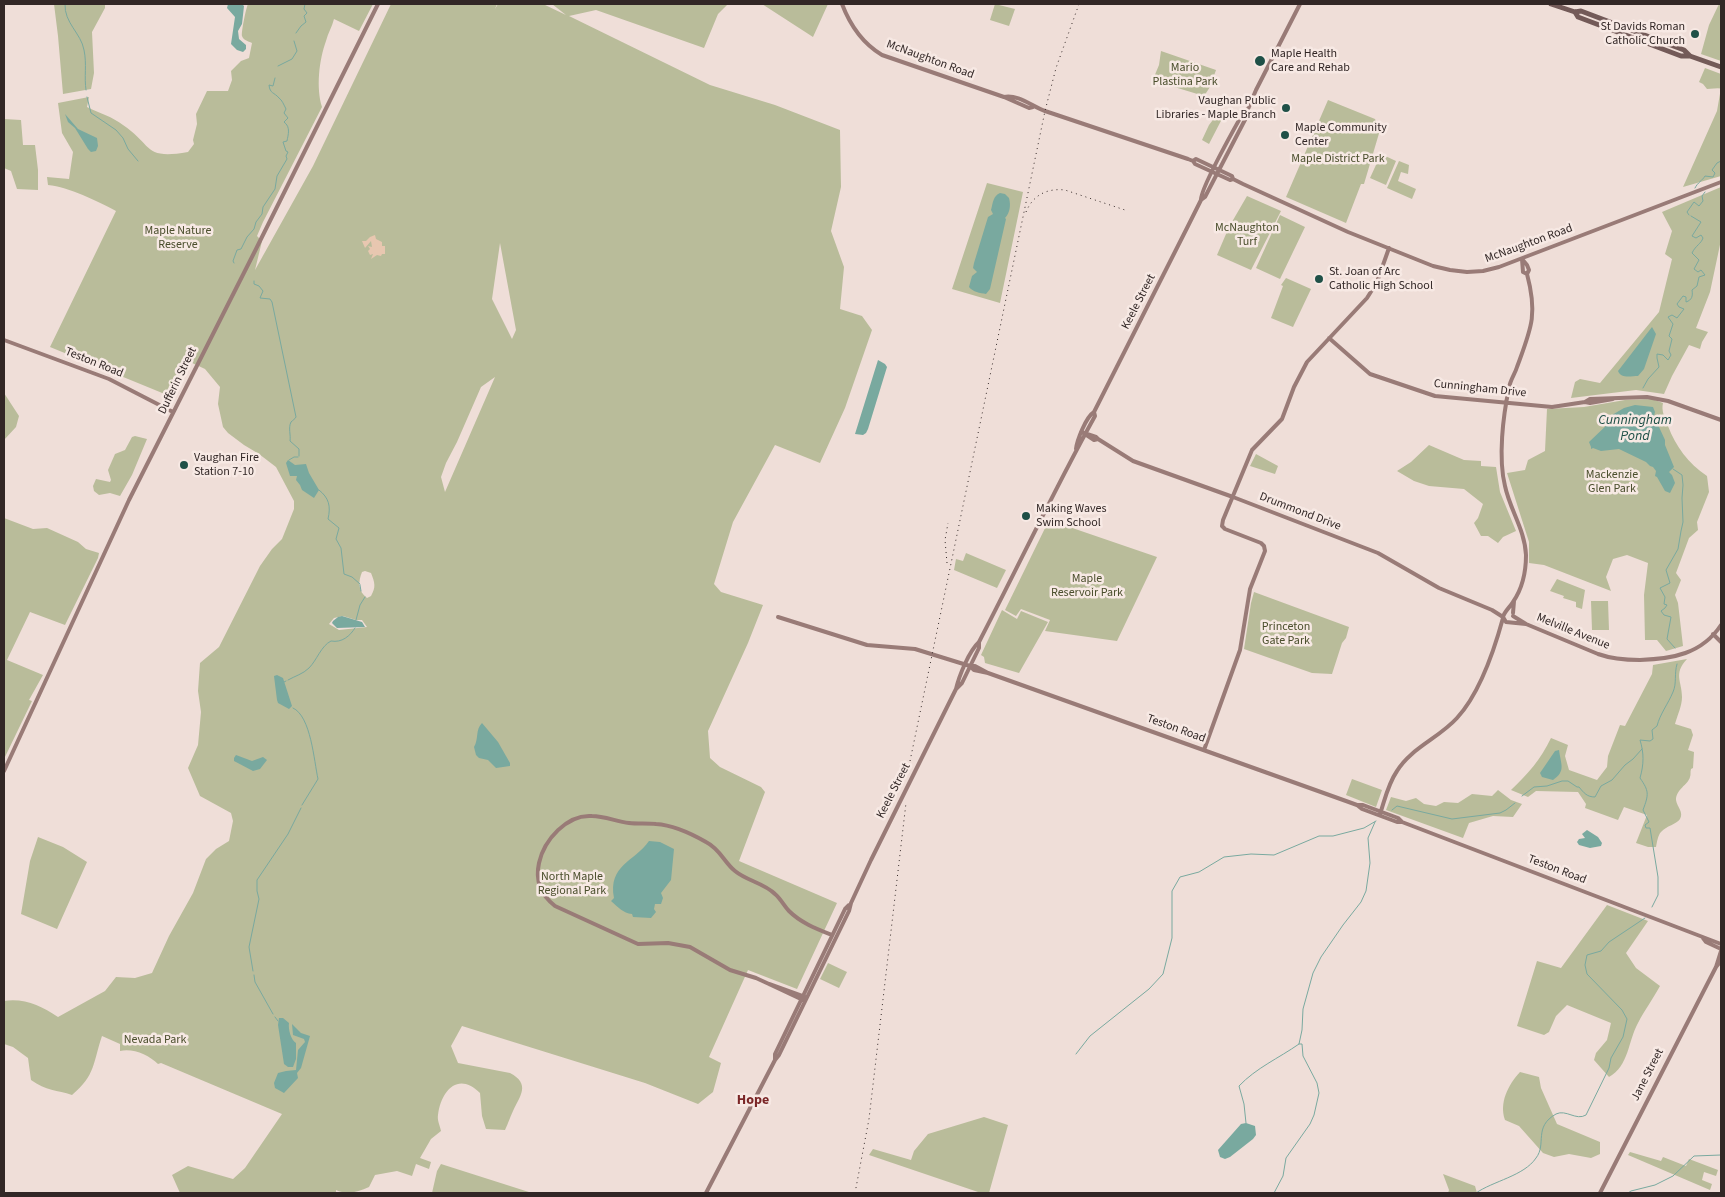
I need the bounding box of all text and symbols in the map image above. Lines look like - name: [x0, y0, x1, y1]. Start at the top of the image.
- place label: St Davids Roman Catholic Church: [1601, 20, 1685, 48]
- marker: St Davids Roman Catholic Church: [1689, 28, 1701, 40]
- street label: McNaughton Road: [884, 37, 976, 83]
- place label: Maple Health Care and Rehab: [1271, 47, 1350, 75]
- marker: Maple Health Care and Rehab: [1253, 54, 1267, 68]
- park label: Mario Plastina Park: [1152, 61, 1218, 89]
- place label: Vaughan Public Libraries - Maple Branch: [1156, 94, 1276, 122]
- marker: Vaughan Public Libraries - Maple Branch: [1280, 102, 1292, 114]
- place label: Maple Community Center: [1295, 121, 1387, 149]
- marker: Maple Community Center: [1279, 129, 1291, 141]
- park label: Maple District Park: [1291, 152, 1385, 166]
- park label: McNaughton Turf: [1215, 221, 1279, 249]
- street label: McNaughton Road: [1483, 221, 1575, 267]
- park label: Maple Nature Reserve: [144, 224, 212, 252]
- place label: St. Joan of Arc Catholic High School: [1329, 265, 1433, 293]
- street label: Keele Street: [1119, 272, 1159, 332]
- marker: St. Joan of Arc Catholic High School: [1313, 273, 1325, 285]
- street label: Teston Road: [63, 345, 125, 381]
- street label: Dufferin Street: [156, 345, 200, 417]
- street label: Cunningham Drive: [1433, 377, 1527, 401]
- water label: Cunningham Pond: [1598, 413, 1672, 446]
- place label: Vaughan Fire Station 7-10: [194, 451, 259, 479]
- marker: Vaughan Fire Station 7-10: [178, 459, 190, 471]
- park label: Mackenzie Glen Park: [1586, 468, 1638, 496]
- street label: Drummond Drive: [1257, 490, 1343, 534]
- place label: Making Waves Swim School: [1036, 502, 1106, 530]
- marker: Making Waves Swim School: [1020, 510, 1032, 522]
- park label: Maple Reservoir Park: [1051, 572, 1123, 600]
- street label: Melville Avenue: [1534, 611, 1612, 653]
- park label: Princeton Gate Park: [1262, 620, 1310, 648]
- street label: Teston Road: [1145, 712, 1207, 746]
- street label: Keele Street: [874, 761, 914, 821]
- street label: Teston Road: [1526, 852, 1588, 888]
- park label: North Maple Regional Park: [538, 870, 606, 898]
- park label: Nevada Park: [124, 1033, 186, 1047]
- street label: Jane Street: [1629, 1046, 1667, 1104]
- district label: Hope: [737, 1093, 769, 1109]

